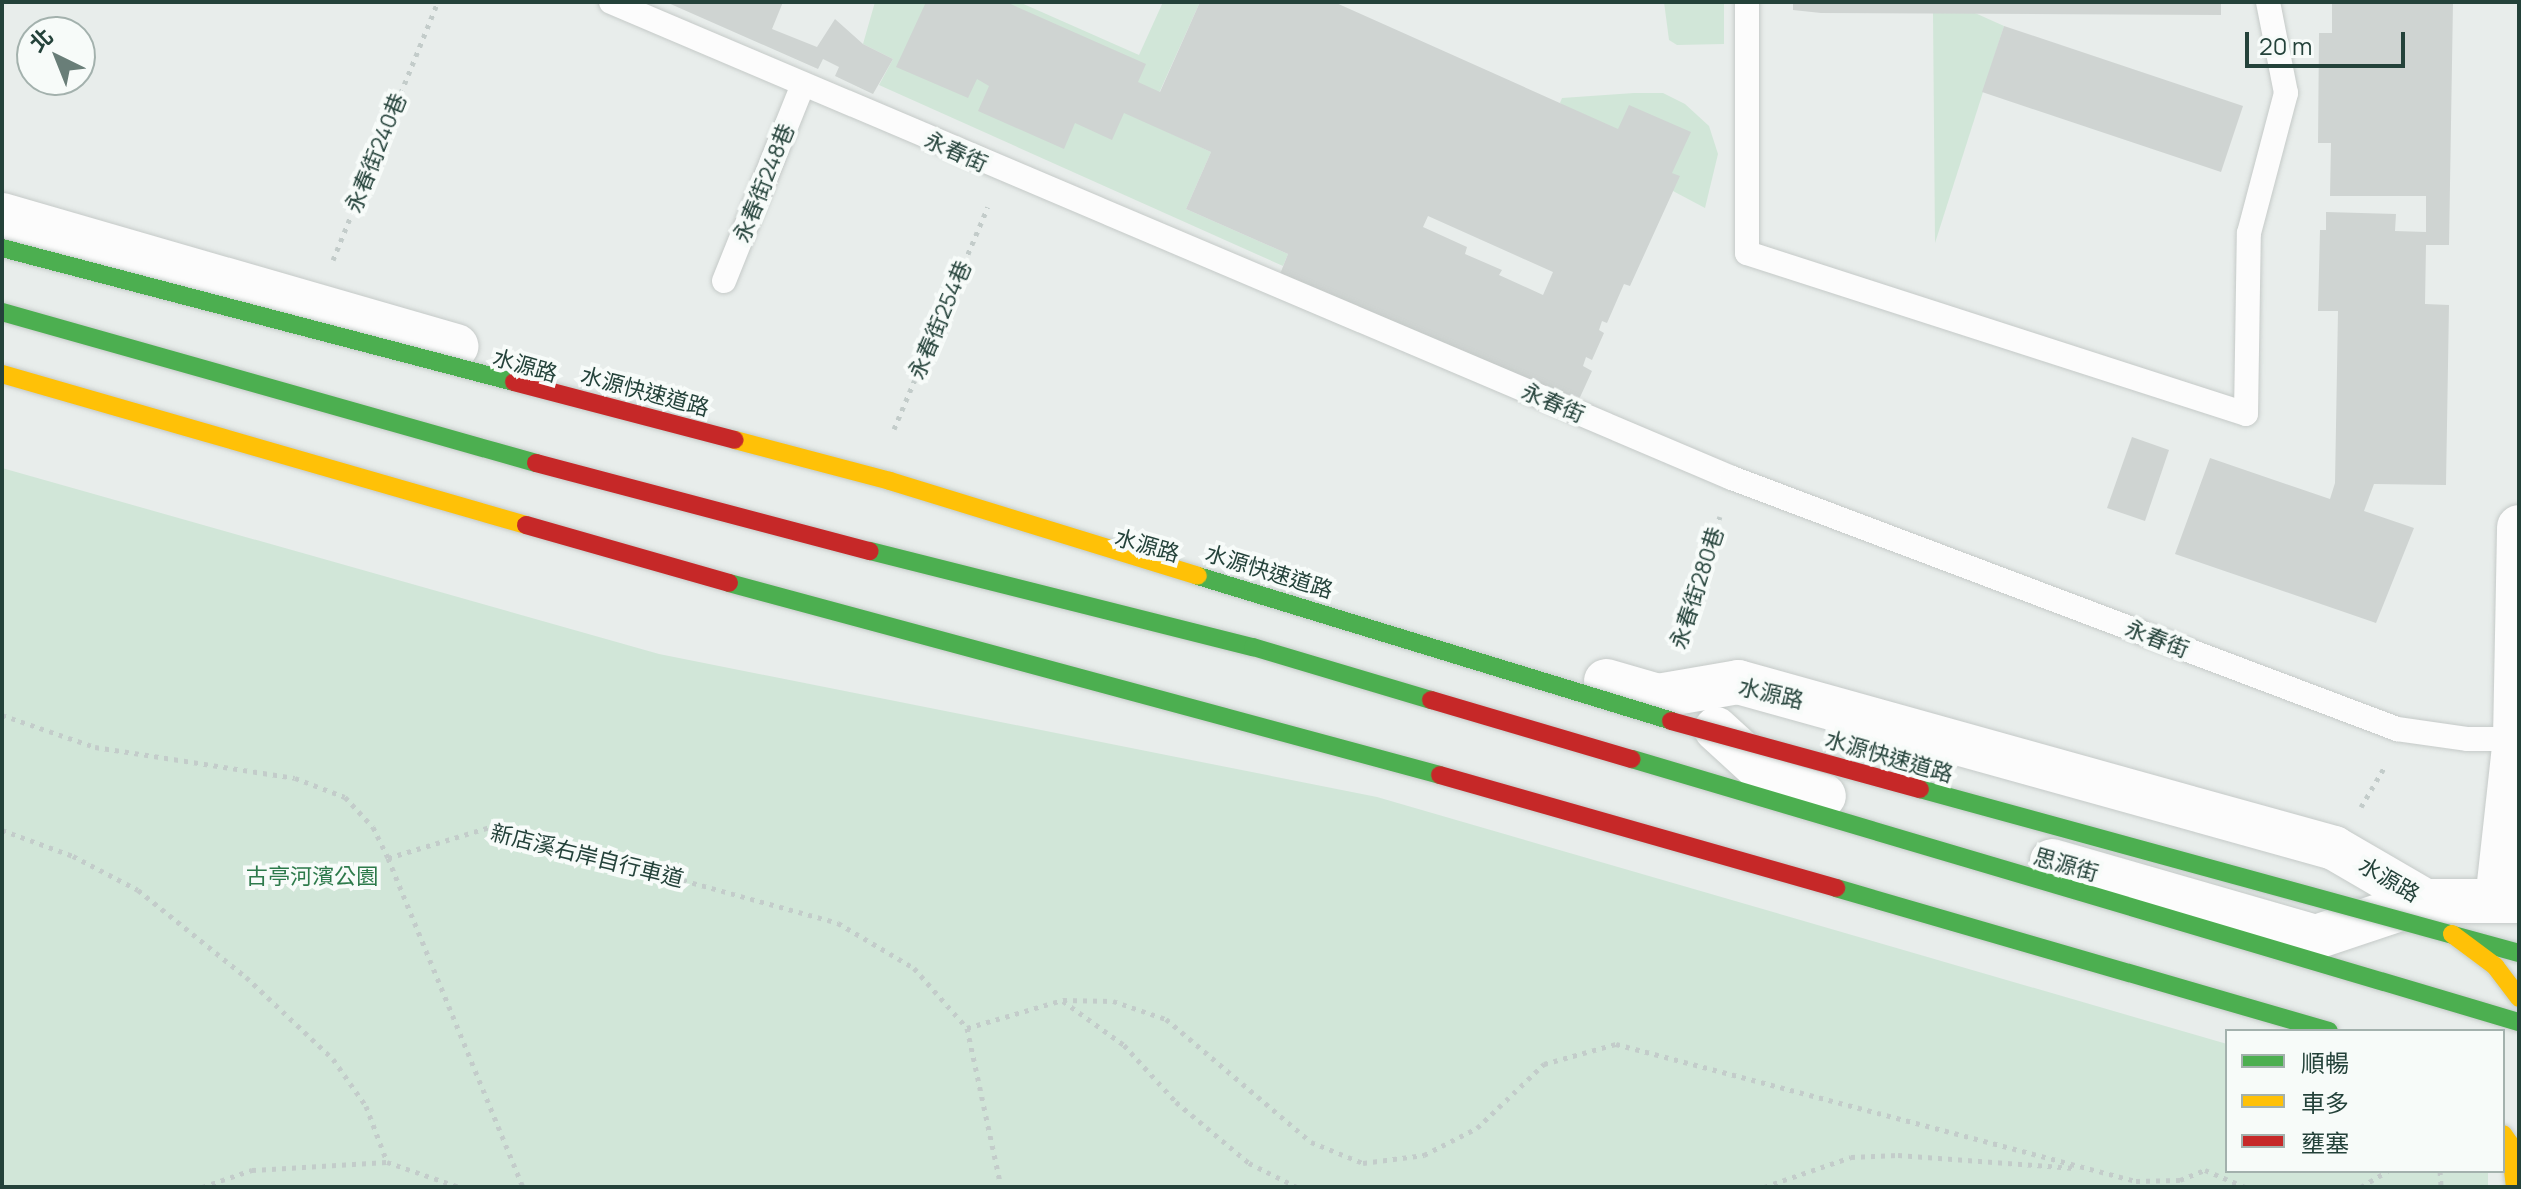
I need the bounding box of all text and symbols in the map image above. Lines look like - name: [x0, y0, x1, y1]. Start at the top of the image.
- north arrow: [16, 16, 96, 96]
- scale bar: [2249, 16, 2409, 66]
- text: 北: [23, 21, 59, 58]
- text: 20 m: [2259, 29, 2312, 62]
- street label: 永春街240巷: [340, 89, 412, 217]
- street label: 永春街248巷: [728, 120, 800, 246]
- street label: 永春街: [920, 127, 992, 177]
- street label: 永春街254巷: [903, 257, 977, 383]
- street label: 水源路: [490, 344, 560, 388]
- street label: 水源快速道路: [578, 362, 712, 422]
- street label: 永春街: [1517, 378, 1589, 428]
- street label: 水源路: [1112, 524, 1182, 568]
- street label: 永春街280巷: [1665, 524, 1729, 652]
- street label: 水源快速道路: [1202, 540, 1336, 604]
- street label: 永春街: [2121, 615, 2193, 663]
- street label: 水源路: [1736, 674, 1806, 714]
- street label: 水源快速道路: [1822, 726, 1956, 788]
- street label: 新店溪右岸自行車道: [488, 819, 686, 893]
- street label: 思源街: [2031, 843, 2101, 887]
- street label: 水源路: [2354, 852, 2424, 908]
- park label: 古亭河濱公園: [246, 864, 378, 890]
- legend: [2225, 1029, 2505, 1173]
- text: 順暢: [2301, 1046, 2349, 1079]
- text: 車多: [2301, 1086, 2349, 1119]
- text: 壅塞: [2301, 1126, 2349, 1159]

